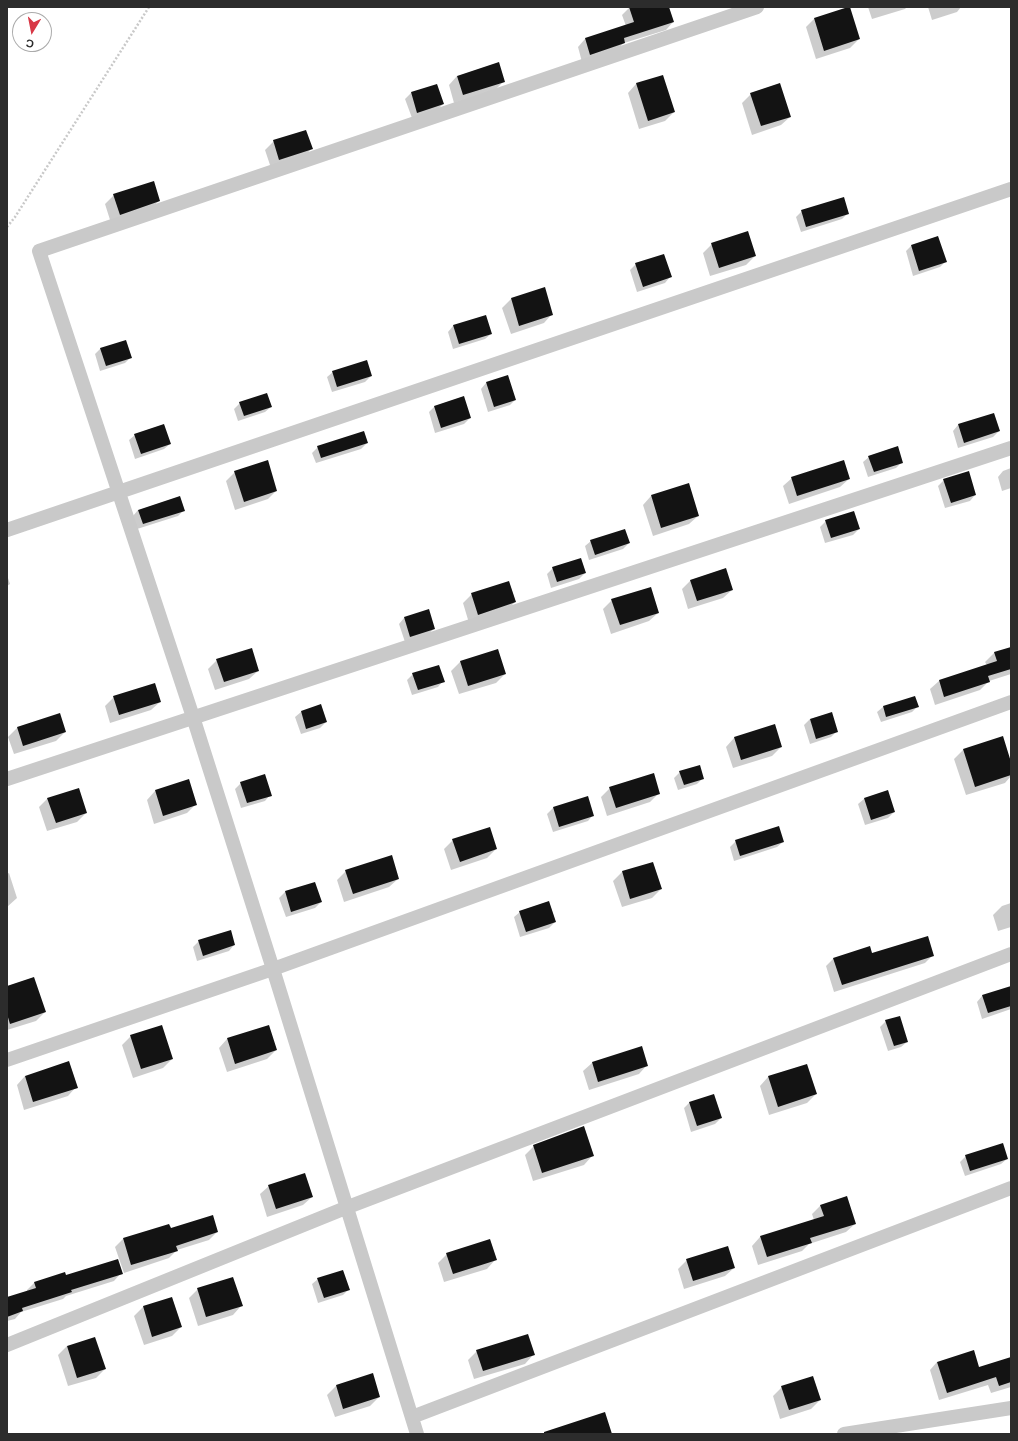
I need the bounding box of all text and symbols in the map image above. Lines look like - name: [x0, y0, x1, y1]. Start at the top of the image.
- north arrow: [12, 12, 52, 52]
- text: С: [25, 36, 35, 50]

